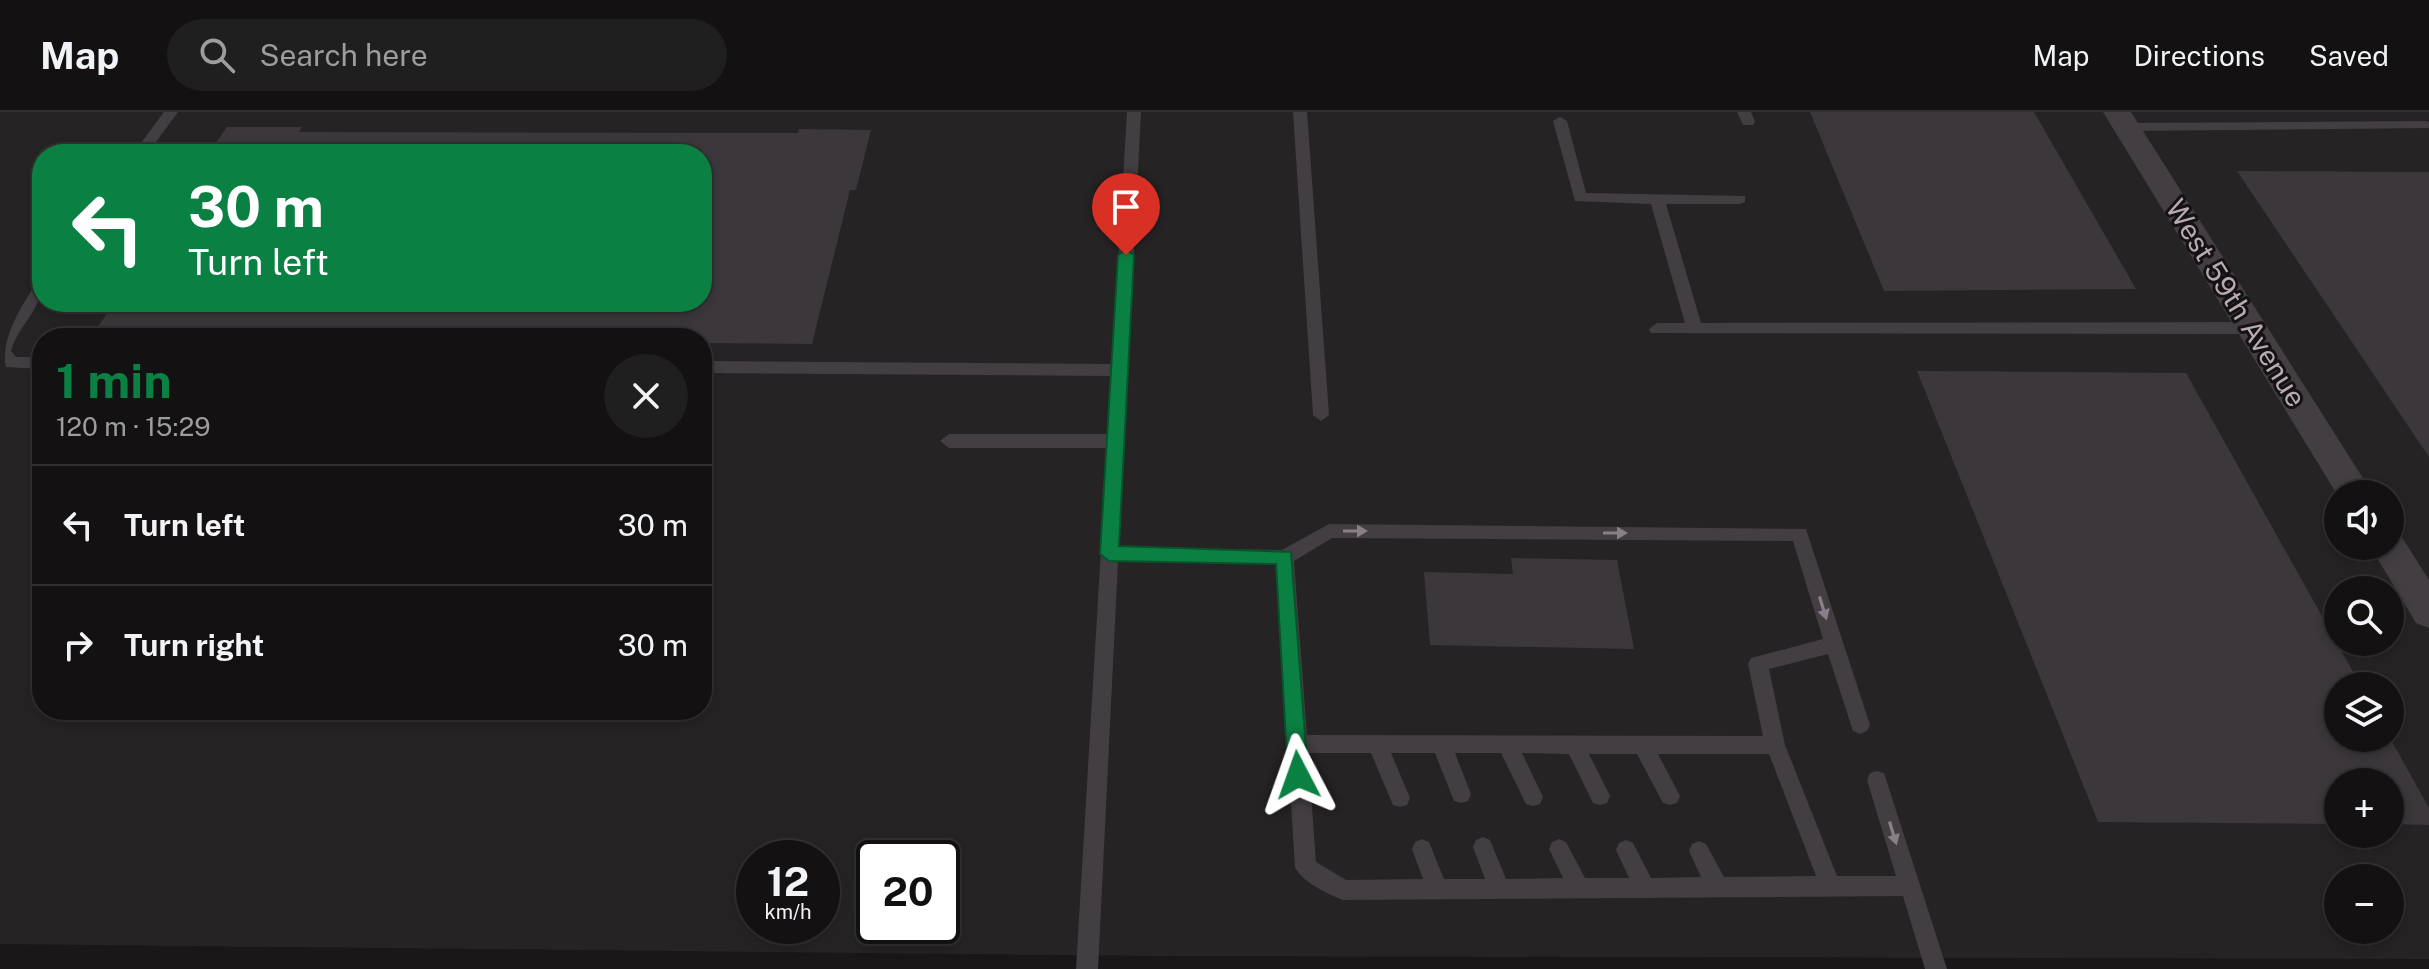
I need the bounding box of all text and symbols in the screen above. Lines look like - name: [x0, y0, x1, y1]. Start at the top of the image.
- search box: [167, 19, 727, 91]
- text: Map: [40, 33, 119, 78]
- icon: search: [195, 33, 239, 77]
- text: Search here: [259, 37, 428, 73]
- text: Map: [2033, 39, 2089, 72]
- text: Directions: [2133, 39, 2265, 72]
- text: Saved: [2309, 39, 2389, 72]
- pin: [1092, 173, 1160, 255]
- text: 30 m: [188, 174, 324, 240]
- icon: left: [56, 176, 160, 280]
- icon: arrive: [1104, 185, 1148, 229]
- street label: West 59th Avenue: [2159, 193, 2314, 412]
- text: Turn left: [188, 241, 329, 283]
- text: 1 min: [56, 352, 172, 409]
- button: close: [604, 354, 688, 438]
- text: 120 m · 15:29: [56, 411, 211, 442]
- map controls: [2324, 480, 2404, 944]
- button: sound: [2324, 480, 2404, 560]
- icon: left: [56, 503, 100, 547]
- text: Turn left: [124, 507, 245, 543]
- text: 30 m: [618, 507, 688, 543]
- one-way arrow: [1343, 525, 1368, 537]
- one-way arrow: [1603, 527, 1628, 539]
- button: search: [2324, 576, 2404, 656]
- one-way arrow: [1818, 597, 1830, 621]
- icon: right: [56, 623, 100, 667]
- text: Turn right: [124, 627, 264, 663]
- text: 30 m: [618, 627, 688, 663]
- button: layers: [2324, 672, 2404, 752]
- position arrow: [1256, 733, 1340, 817]
- button: +: [2324, 768, 2404, 848]
- one-way arrow: [1887, 822, 1900, 846]
- speed limit sign: 20: [856, 840, 960, 944]
- text: 12: [767, 858, 809, 905]
- button: −: [2324, 864, 2404, 944]
- text: km/h: [764, 900, 812, 924]

